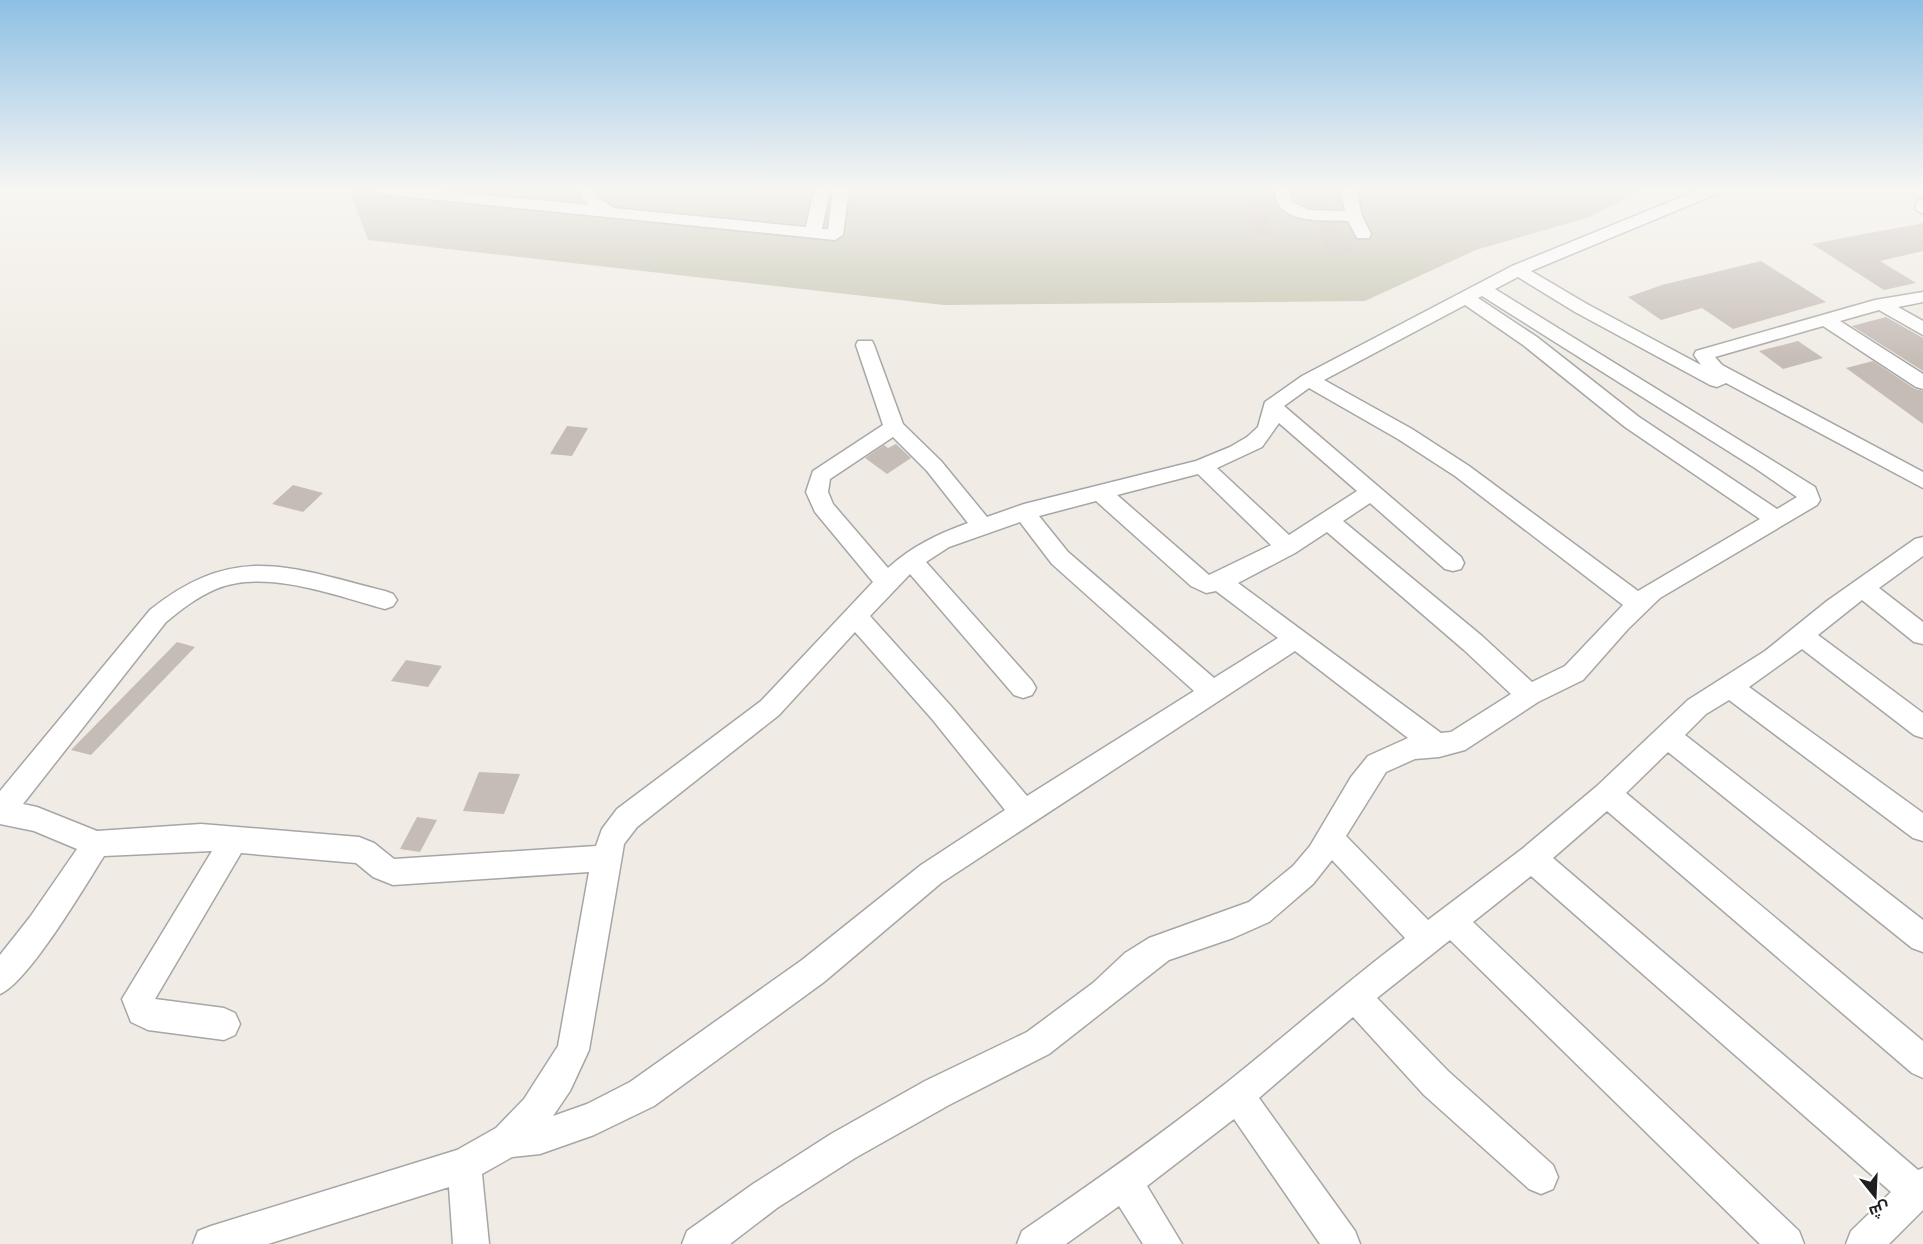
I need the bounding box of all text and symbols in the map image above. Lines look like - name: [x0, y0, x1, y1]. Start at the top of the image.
- north arrow: [1845, 1166, 1905, 1226]
- text: ش: [1867, 1198, 1892, 1223]

